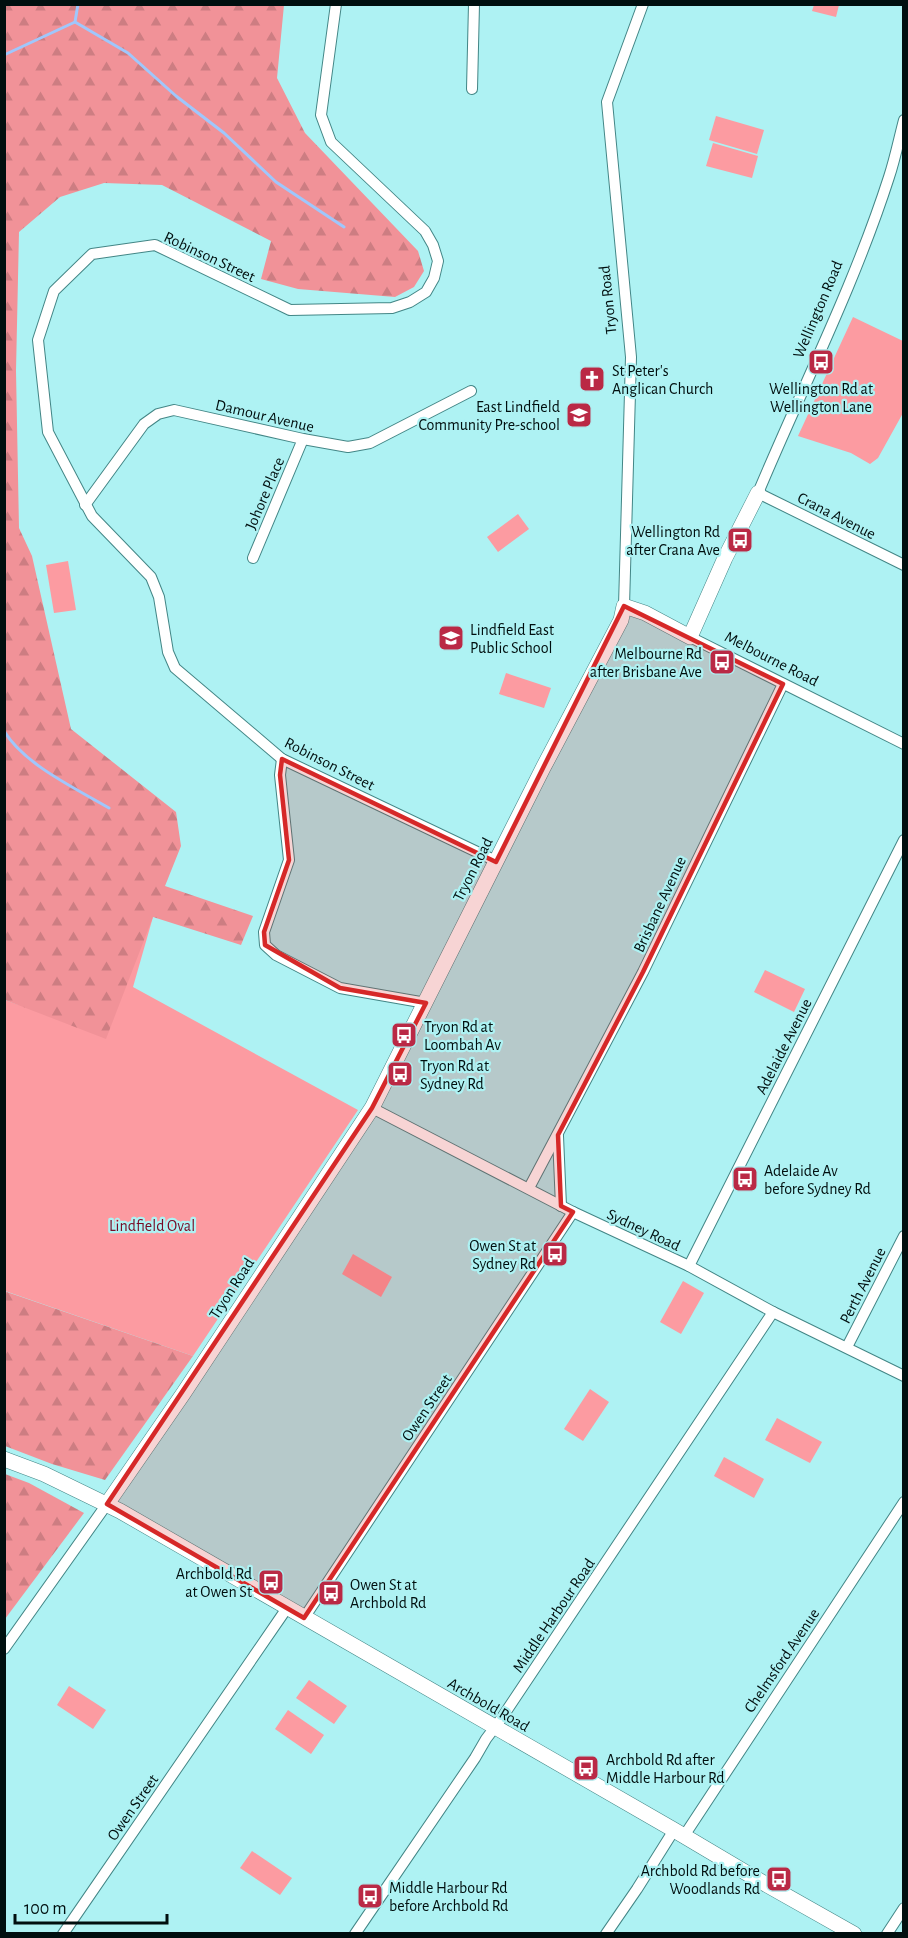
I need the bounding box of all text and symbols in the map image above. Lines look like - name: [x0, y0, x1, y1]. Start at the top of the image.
- street label: Robinson Street: [161, 229, 258, 285]
- street label: Wellington Road: [790, 258, 846, 360]
- street label: Tryon Road: [596, 265, 621, 335]
- bus stop icon: Wellington Rd at Wellington Lane: [806, 347, 836, 377]
- place label: St Peter's Anglican Church: [612, 363, 713, 397]
- church icon: St Peter's Anglican Church: [577, 364, 607, 394]
- place label: Wellington Rd at Wellington Lane: [769, 381, 873, 415]
- street label: Damour Avenue: [214, 397, 316, 435]
- place label: East Lindfield Community Pre-school: [419, 399, 560, 434]
- school or university icon: East Lindfield Community Pre-school: [564, 400, 594, 430]
- street label: Johore Place: [243, 455, 287, 532]
- street label: Crana Avenue: [795, 489, 878, 542]
- place label: Wellington Rd after Crana Ave: [626, 524, 720, 558]
- bus stop icon: Wellington Rd after Crana Ave: [725, 525, 755, 555]
- place label: Lindfield East Public School: [470, 622, 554, 656]
- school or university icon: Lindfield East Public School: [436, 623, 466, 653]
- street label: Melbourne Road: [722, 628, 821, 689]
- place label: Melbourne Rd after Brisbane Ave: [590, 646, 702, 680]
- bus stop icon: Melbourne Rd after Brisbane Ave: [707, 647, 737, 677]
- street label: Robinson Street: [282, 734, 377, 793]
- street label: Tryon Road: [450, 835, 497, 904]
- street label: Brisbane Avenue: [631, 854, 689, 955]
- street label: Adelaide Avenue: [753, 996, 815, 1097]
- place label: Tryon Rd at Loombah Av: [424, 1019, 501, 1053]
- bus stop icon: Tryon Rd at Loombah Av: [389, 1020, 419, 1050]
- place label: Tryon Rd at Sydney Rd: [420, 1058, 489, 1093]
- bus stop icon: Tryon Rd at Sydney Rd: [385, 1059, 415, 1089]
- place label: Adelaide Av before Sydney Rd: [764, 1163, 871, 1198]
- bus stop icon: Adelaide Av before Sydney Rd: [730, 1164, 760, 1194]
- street label: Sydney Road: [604, 1206, 683, 1255]
- park label: Lindfield Oval: [109, 1218, 195, 1234]
- place label: Owen St at Sydney Rd: [469, 1238, 536, 1273]
- bus stop icon: Owen St at Sydney Rd: [540, 1239, 570, 1269]
- street label: Perth Avenue: [837, 1245, 889, 1326]
- street label: Tryon Road: [206, 1255, 258, 1322]
- street label: Owen Street: [399, 1371, 455, 1444]
- street label: Middle Harbour Road: [510, 1556, 598, 1675]
- place label: Archbold Rd at Owen St: [176, 1566, 252, 1600]
- bus stop icon: Archbold Rd at Owen St: [256, 1567, 286, 1597]
- place label: Owen St at Archbold Rd: [350, 1577, 426, 1611]
- bus stop icon: Owen St at Archbold Rd: [316, 1578, 346, 1608]
- street label: Chelmsford Avenue: [741, 1606, 822, 1715]
- street label: Archbold Road: [445, 1675, 532, 1735]
- place label: Archbold Rd after Middle Harbour Rd: [606, 1752, 725, 1786]
- bus stop icon: Archbold Rd after Middle Harbour Rd: [571, 1753, 601, 1783]
- street label: Owen Street: [104, 1772, 161, 1844]
- place label: Archbold Rd before Woodlands Rd: [641, 1863, 760, 1897]
- bus stop icon: Archbold Rd before Woodlands Rd: [764, 1864, 794, 1894]
- place label: Middle Harbour Rd before Archbold Rd: [389, 1880, 508, 1914]
- bus stop icon: Middle Harbour Rd before Archbold Rd: [355, 1881, 385, 1911]
- scale bar: [15, 1887, 166, 1925]
- text: 100 m: [24, 1900, 67, 1918]

